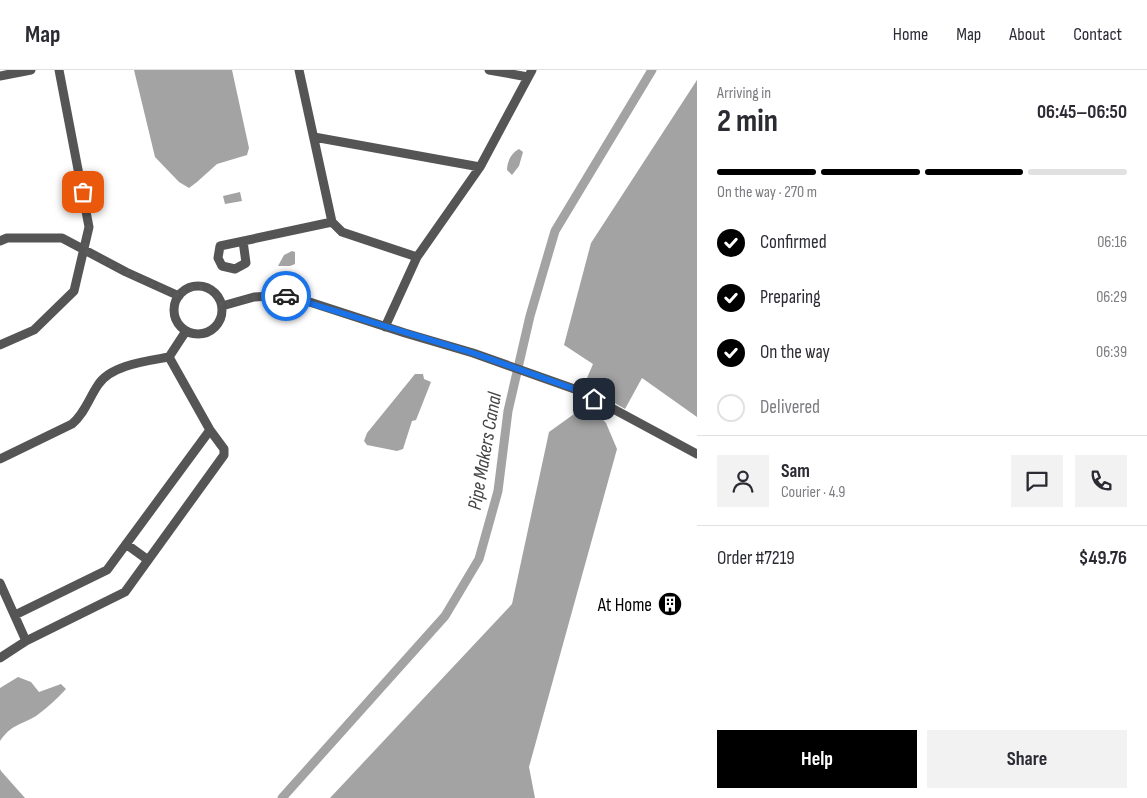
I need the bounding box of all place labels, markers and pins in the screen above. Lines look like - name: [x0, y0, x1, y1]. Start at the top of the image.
- pin: [62, 171, 104, 213]
- pin: [573, 378, 615, 420]
- building icon: At Home: [657, 591, 683, 617]
- place label: At Home: [597, 594, 652, 617]

